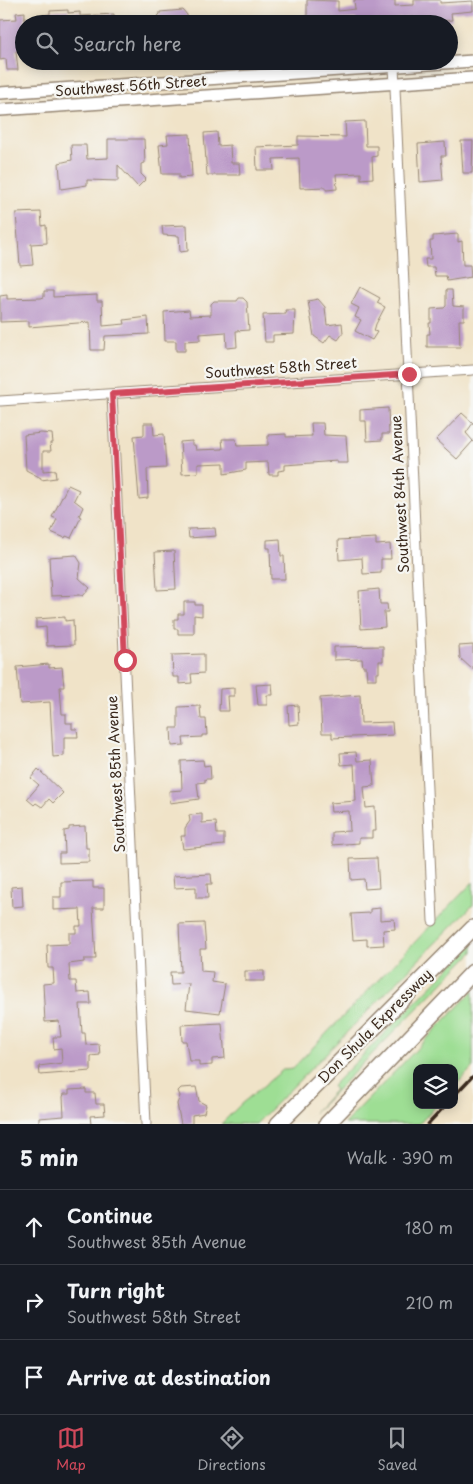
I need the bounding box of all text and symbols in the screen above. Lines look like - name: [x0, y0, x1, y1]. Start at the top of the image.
- search box: [15, 15, 458, 70]
- icon: search: [33, 29, 61, 57]
- text: Search here: [73, 29, 182, 57]
- street label: Southwest 56th Street: [54, 70, 208, 101]
- street label: Southwest 58th Street: [204, 352, 358, 383]
- route end: [398, 363, 421, 386]
- street label: Southwest 84th Avenue: [385, 414, 414, 573]
- route start: [114, 649, 137, 672]
- street label: Southwest 85th Avenue: [101, 695, 130, 853]
- street label: Don Shula Expressway: [313, 964, 437, 1088]
- map controls: [413, 1064, 458, 1109]
- button: layers: [413, 1064, 458, 1109]
- text: 5 min: [20, 1141, 78, 1173]
- text: Walk · 390 m: [347, 1145, 453, 1169]
- text: Continue: [67, 1201, 153, 1229]
- icon: ahead: [20, 1213, 48, 1241]
- text: 180 m: [405, 1215, 453, 1239]
- text: Southwest 85th Avenue: [67, 1229, 247, 1253]
- text: Turn right: [67, 1276, 165, 1304]
- icon: right: [20, 1288, 48, 1316]
- text: 210 m: [405, 1290, 453, 1314]
- text: Southwest 58th Street: [67, 1304, 241, 1328]
- icon: arrive: [20, 1363, 48, 1391]
- text: Arrive at destination: [67, 1363, 271, 1391]
- tab: Map: [56, 1424, 86, 1475]
- tab: Directions: [198, 1424, 266, 1475]
- tab: Saved: [377, 1424, 417, 1475]

